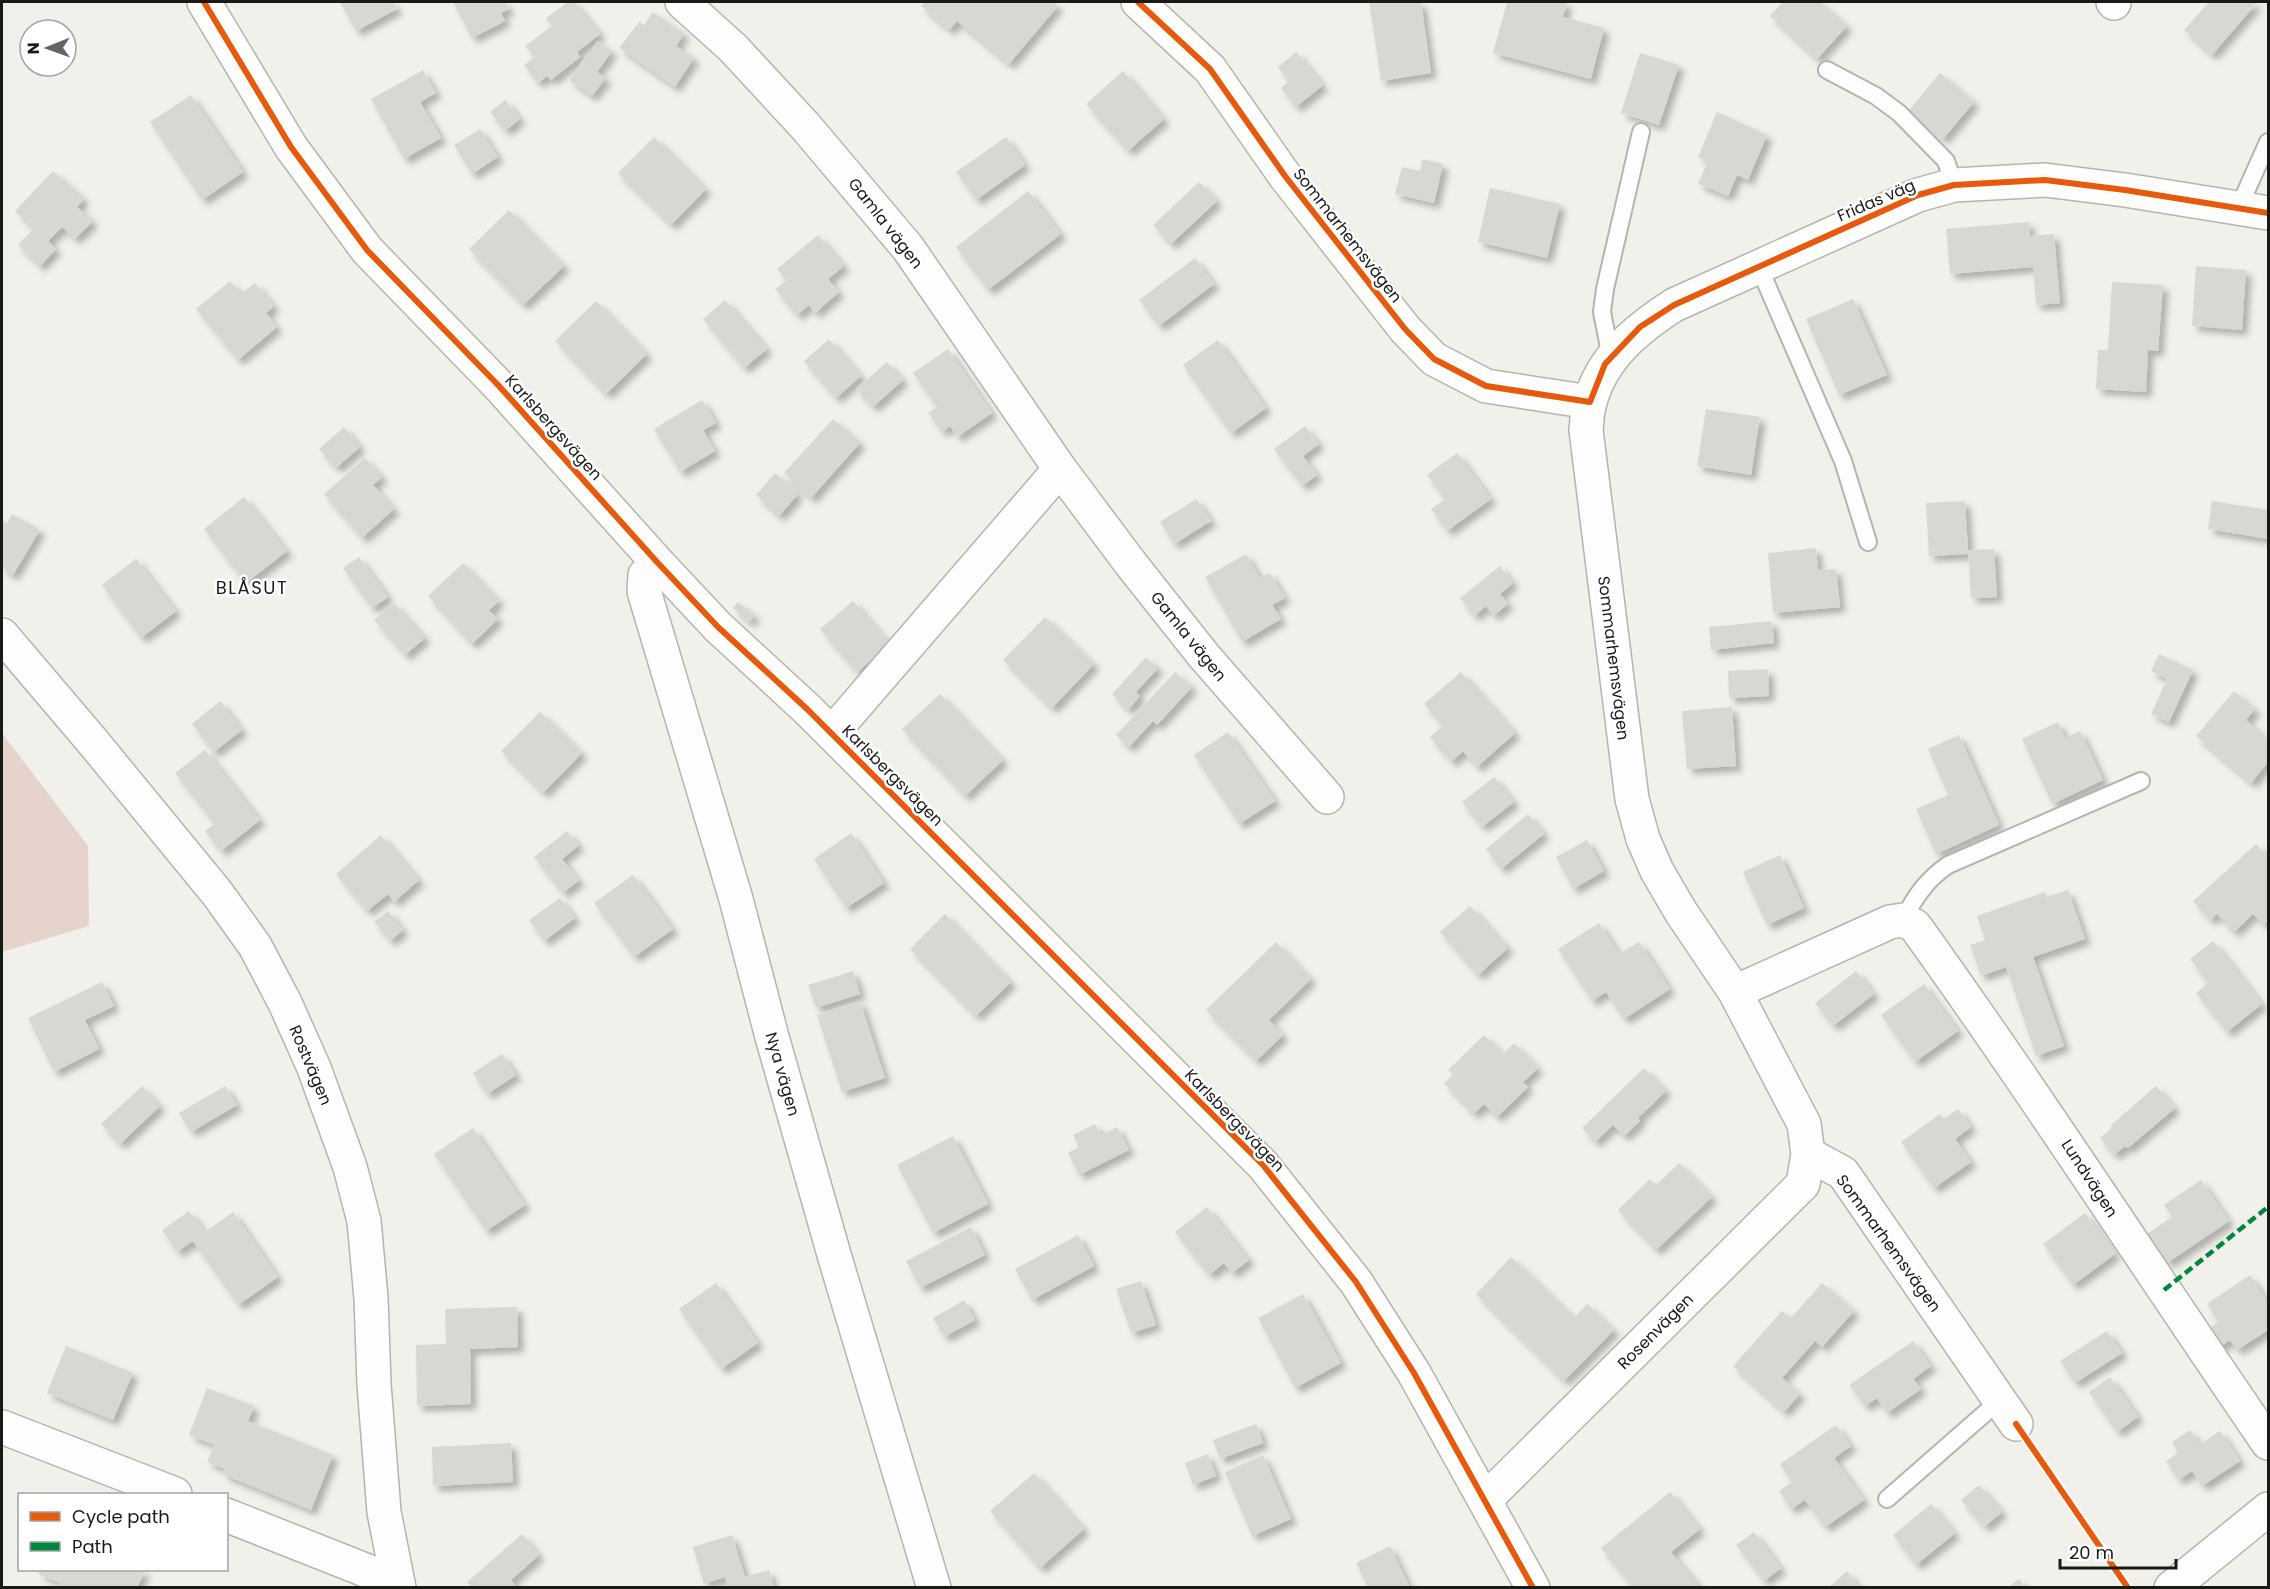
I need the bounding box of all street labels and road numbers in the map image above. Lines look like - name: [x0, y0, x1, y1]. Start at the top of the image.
- street label: Sommarhemsvägen: [1288, 163, 1408, 307]
- street label: Gamla vägen: [843, 173, 928, 274]
- street label: Fridas väg: [1834, 174, 1919, 227]
- street label: Karlsbergsvägen: [500, 369, 607, 485]
- street label: Sommarhemsvägen: [1592, 575, 1635, 741]
- street label: Gamla vägen: [1145, 587, 1232, 686]
- street label: Karlsbergsvägen: [837, 719, 949, 831]
- street label: Rostvägen: [283, 1022, 338, 1109]
- street label: Nya vägen: [760, 1030, 805, 1119]
- street label: Karlsbergsvägen: [1179, 1064, 1290, 1177]
- street label: Lundvägen: [2056, 1135, 2123, 1222]
- street label: Sommarhemsvägen: [1831, 1170, 1946, 1317]
- street label: Rosenvägen: [1612, 1288, 1699, 1375]

